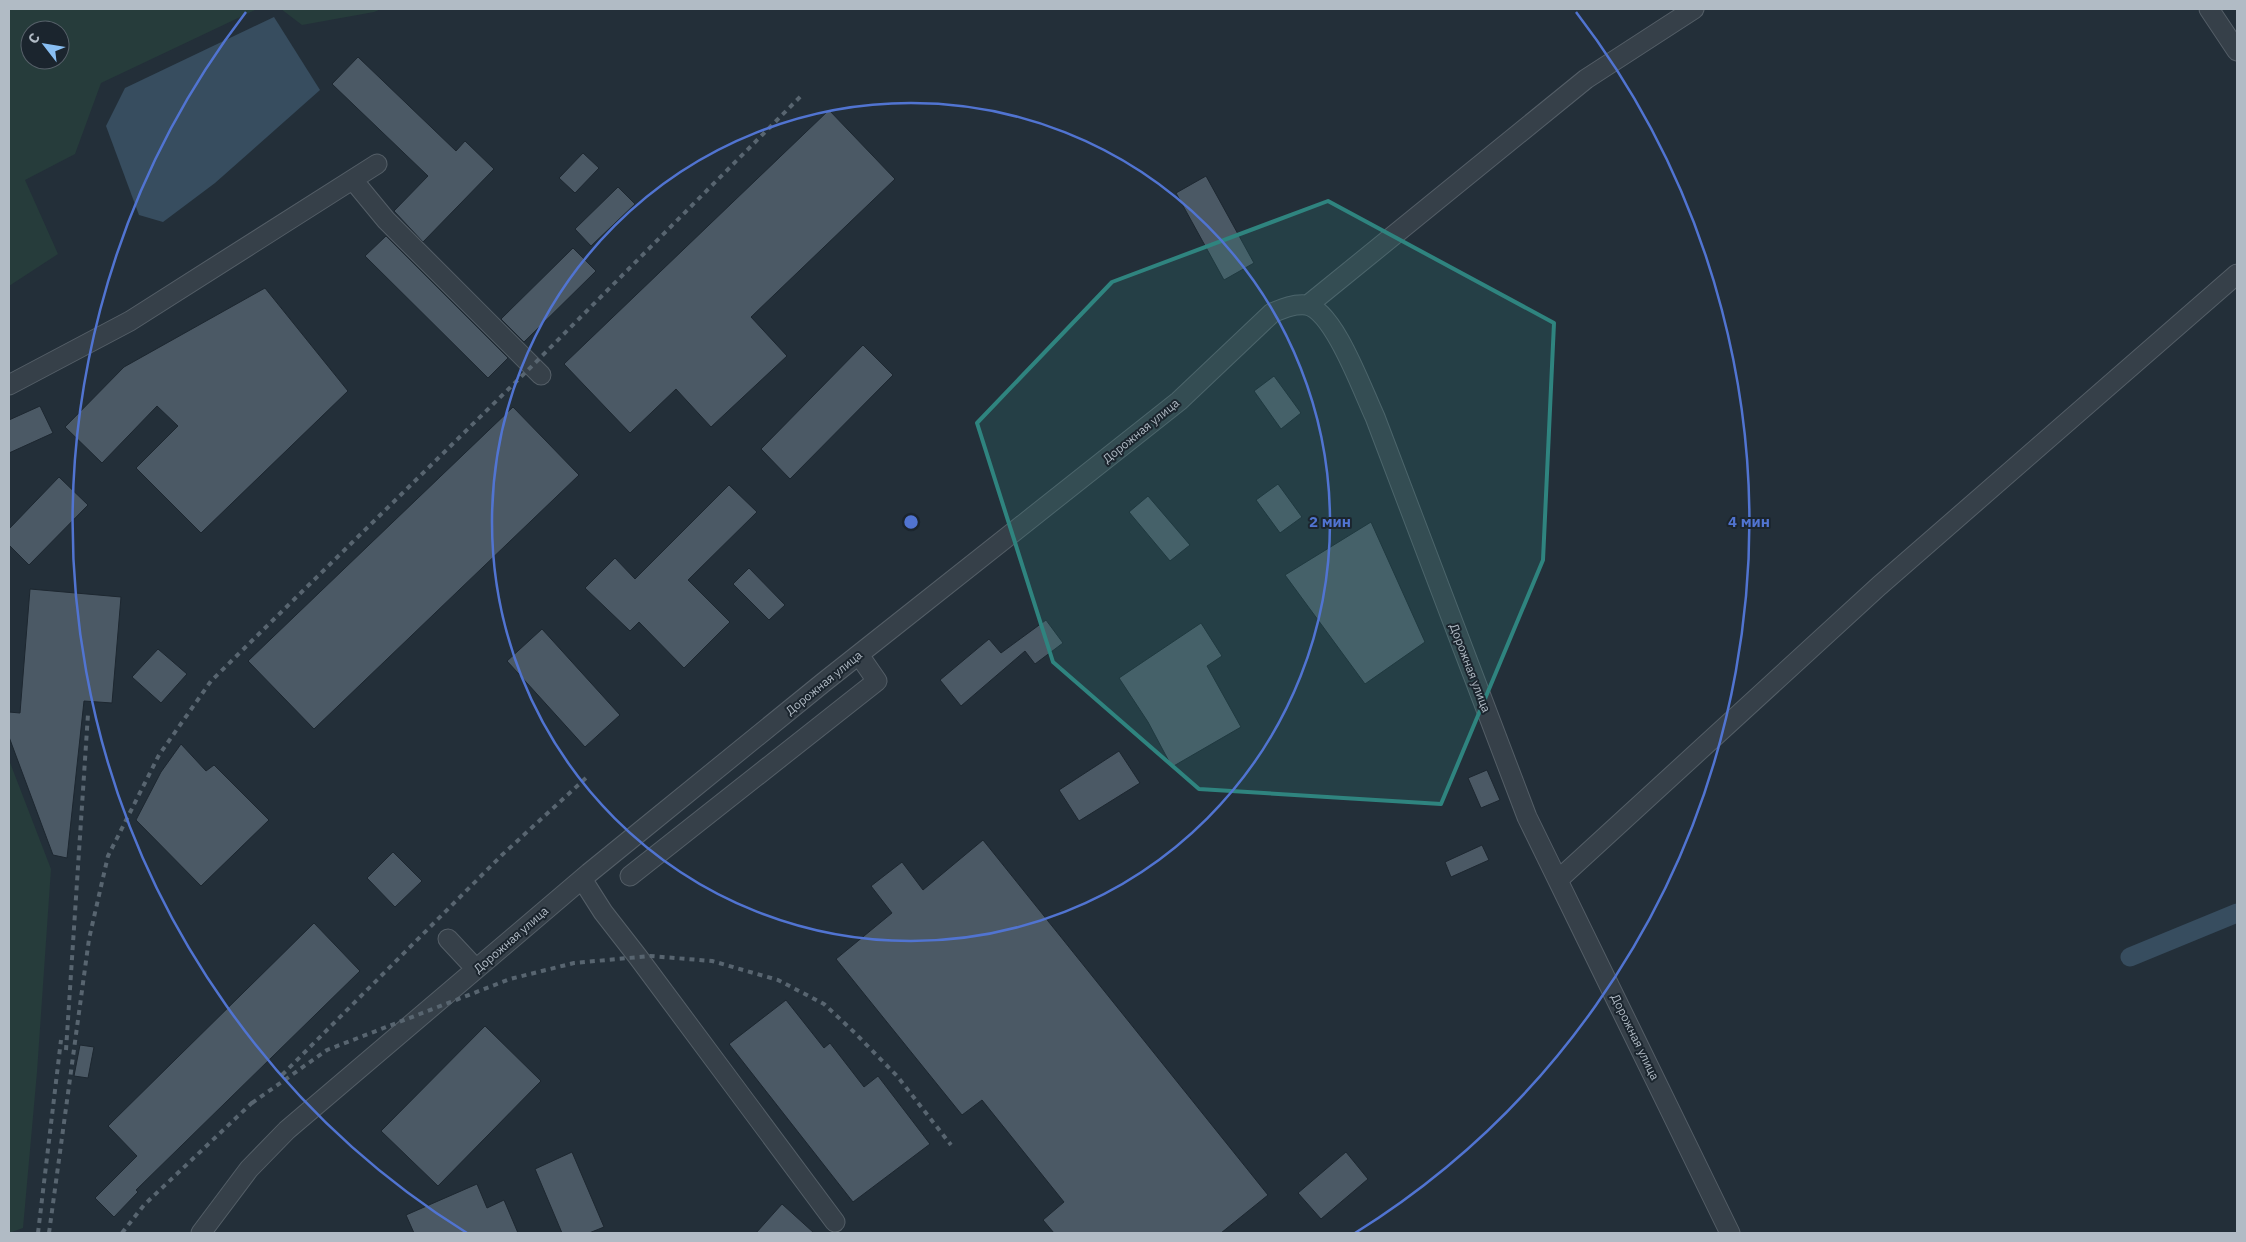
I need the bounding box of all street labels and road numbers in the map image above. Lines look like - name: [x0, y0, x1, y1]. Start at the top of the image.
- street label: Дорожная улица: [1099, 395, 1182, 466]
- street label: Дорожная улица: [1447, 621, 1495, 715]
- street label: Дорожная улица: [782, 647, 865, 718]
- street label: Дорожная улица: [470, 903, 552, 976]
- street label: Дорожная улица: [1608, 991, 1663, 1083]

